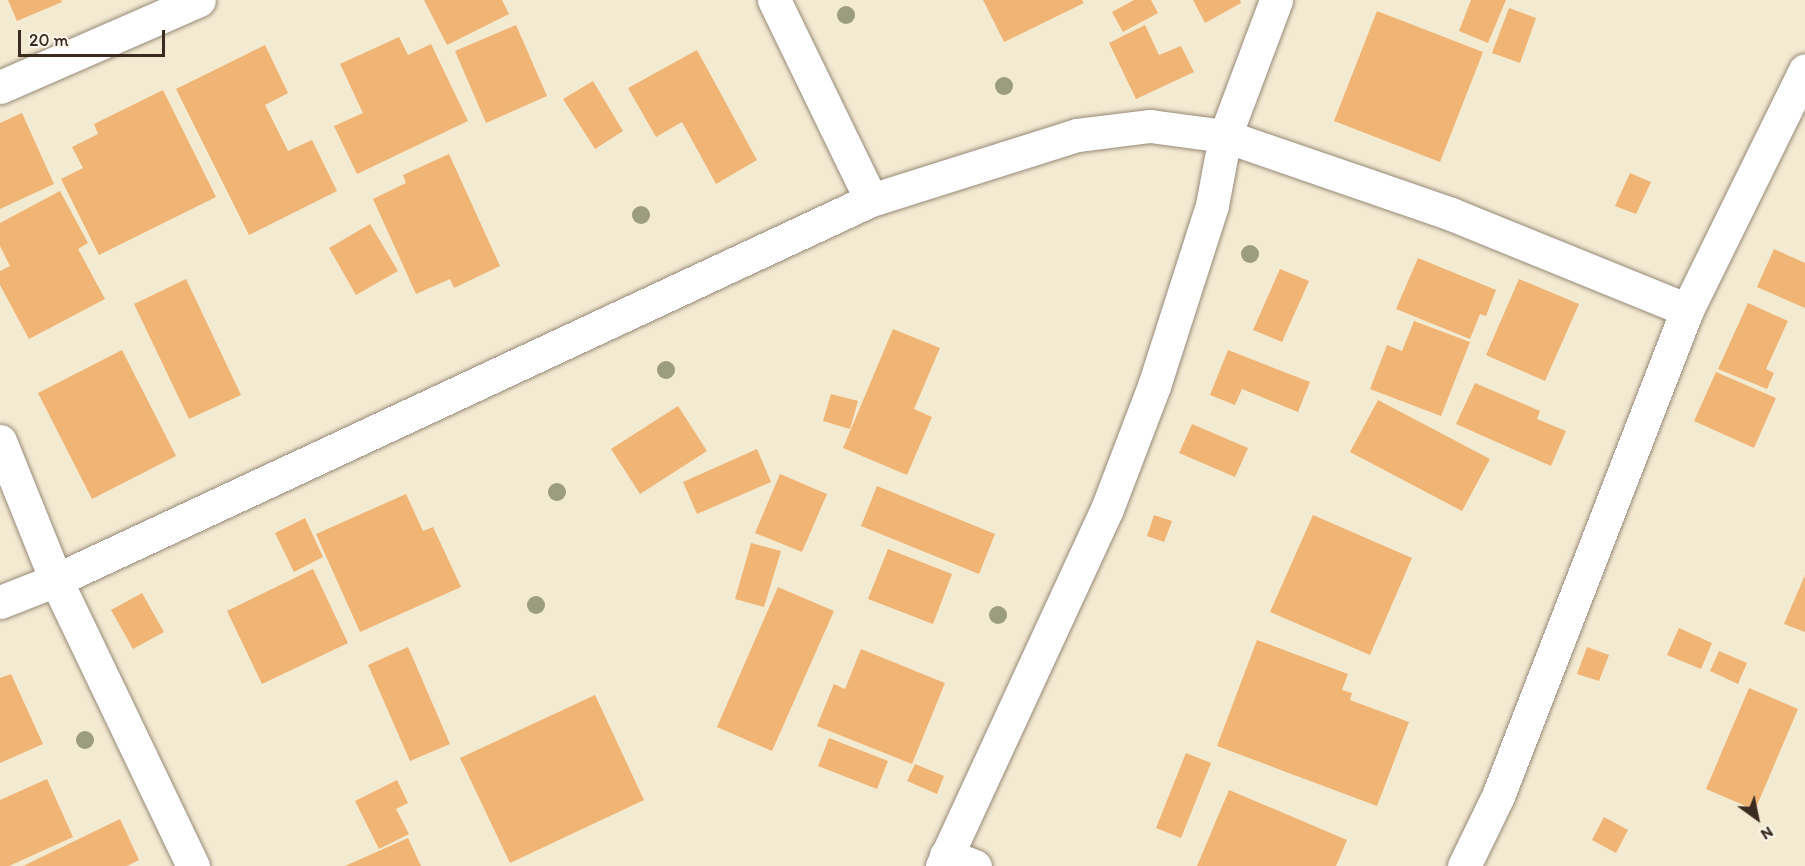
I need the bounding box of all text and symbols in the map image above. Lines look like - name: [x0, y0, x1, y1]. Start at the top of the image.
- scale bar: [21, 18, 168, 56]
- text: 20 m: [29, 29, 69, 51]
- north arrow: [1727, 788, 1787, 848]
- text: N: [1757, 823, 1777, 844]

